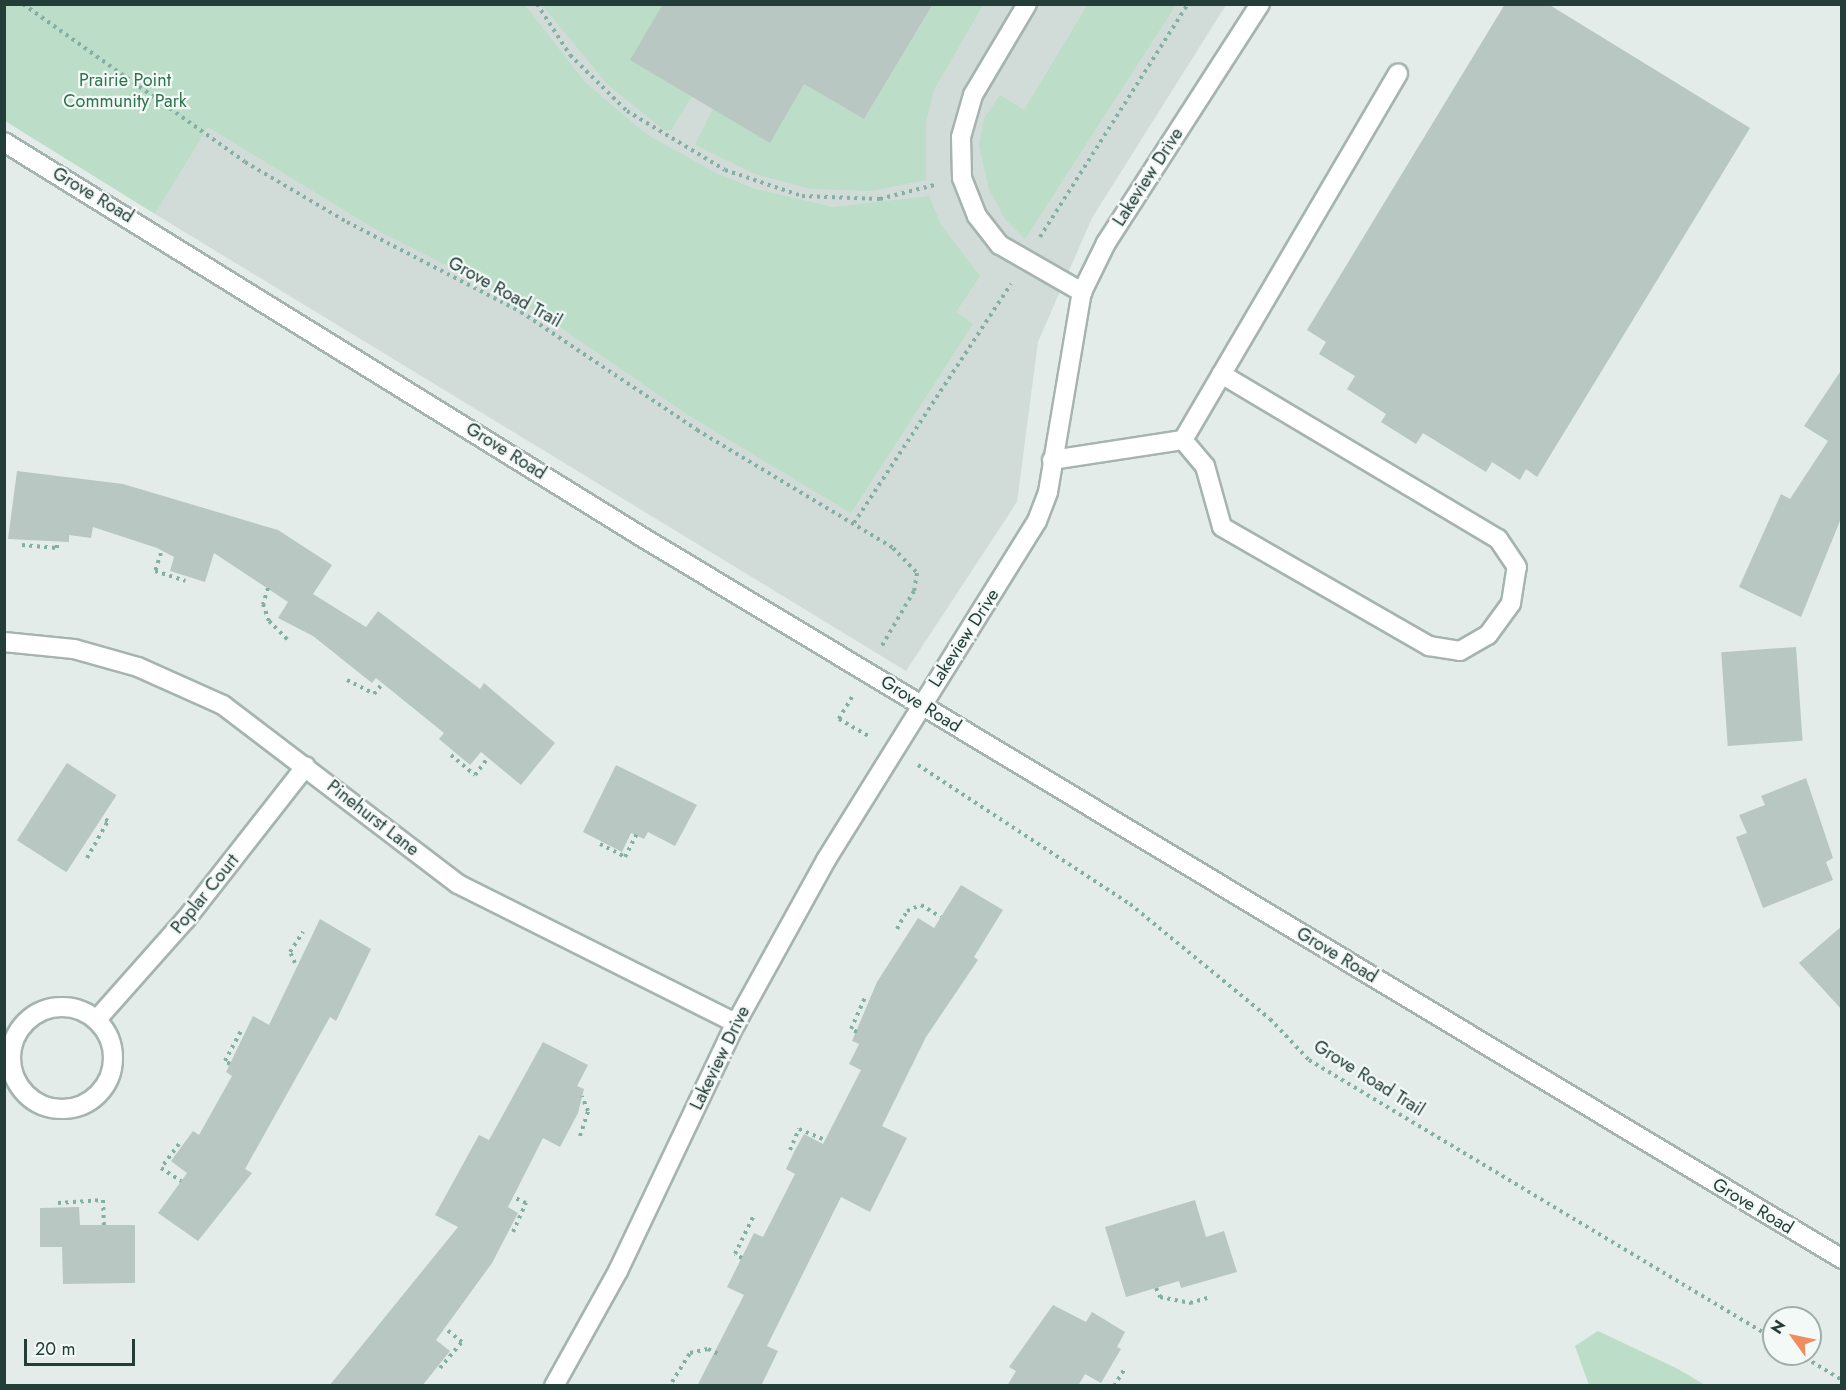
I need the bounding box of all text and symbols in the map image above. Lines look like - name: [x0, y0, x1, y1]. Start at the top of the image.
- park label: Prairie Point Community Park: [63, 70, 187, 112]
- street label: Lakeview Drive: [1108, 124, 1188, 230]
- street label: Grove Road: [49, 162, 137, 228]
- street label: Grove Road Trail: [444, 252, 566, 332]
- street label: Grove Road: [462, 418, 550, 484]
- street label: Lakeview Drive: [924, 585, 1004, 691]
- street label: Grove Road: [877, 671, 965, 737]
- street label: Pinehurst Lane: [323, 775, 423, 861]
- street label: Poplar Court: [166, 850, 244, 938]
- street label: Grove Road: [1293, 922, 1381, 988]
- street label: Lakeview Drive: [686, 1003, 754, 1113]
- street label: Grove Road Trail: [1310, 1035, 1428, 1121]
- street label: Grove Road: [1709, 1173, 1797, 1239]
- north arrow: [1762, 1306, 1822, 1366]
- text: N: [1765, 1315, 1791, 1339]
- scale bar: [27, 1327, 138, 1365]
- text: 20 m: [35, 1336, 75, 1362]

